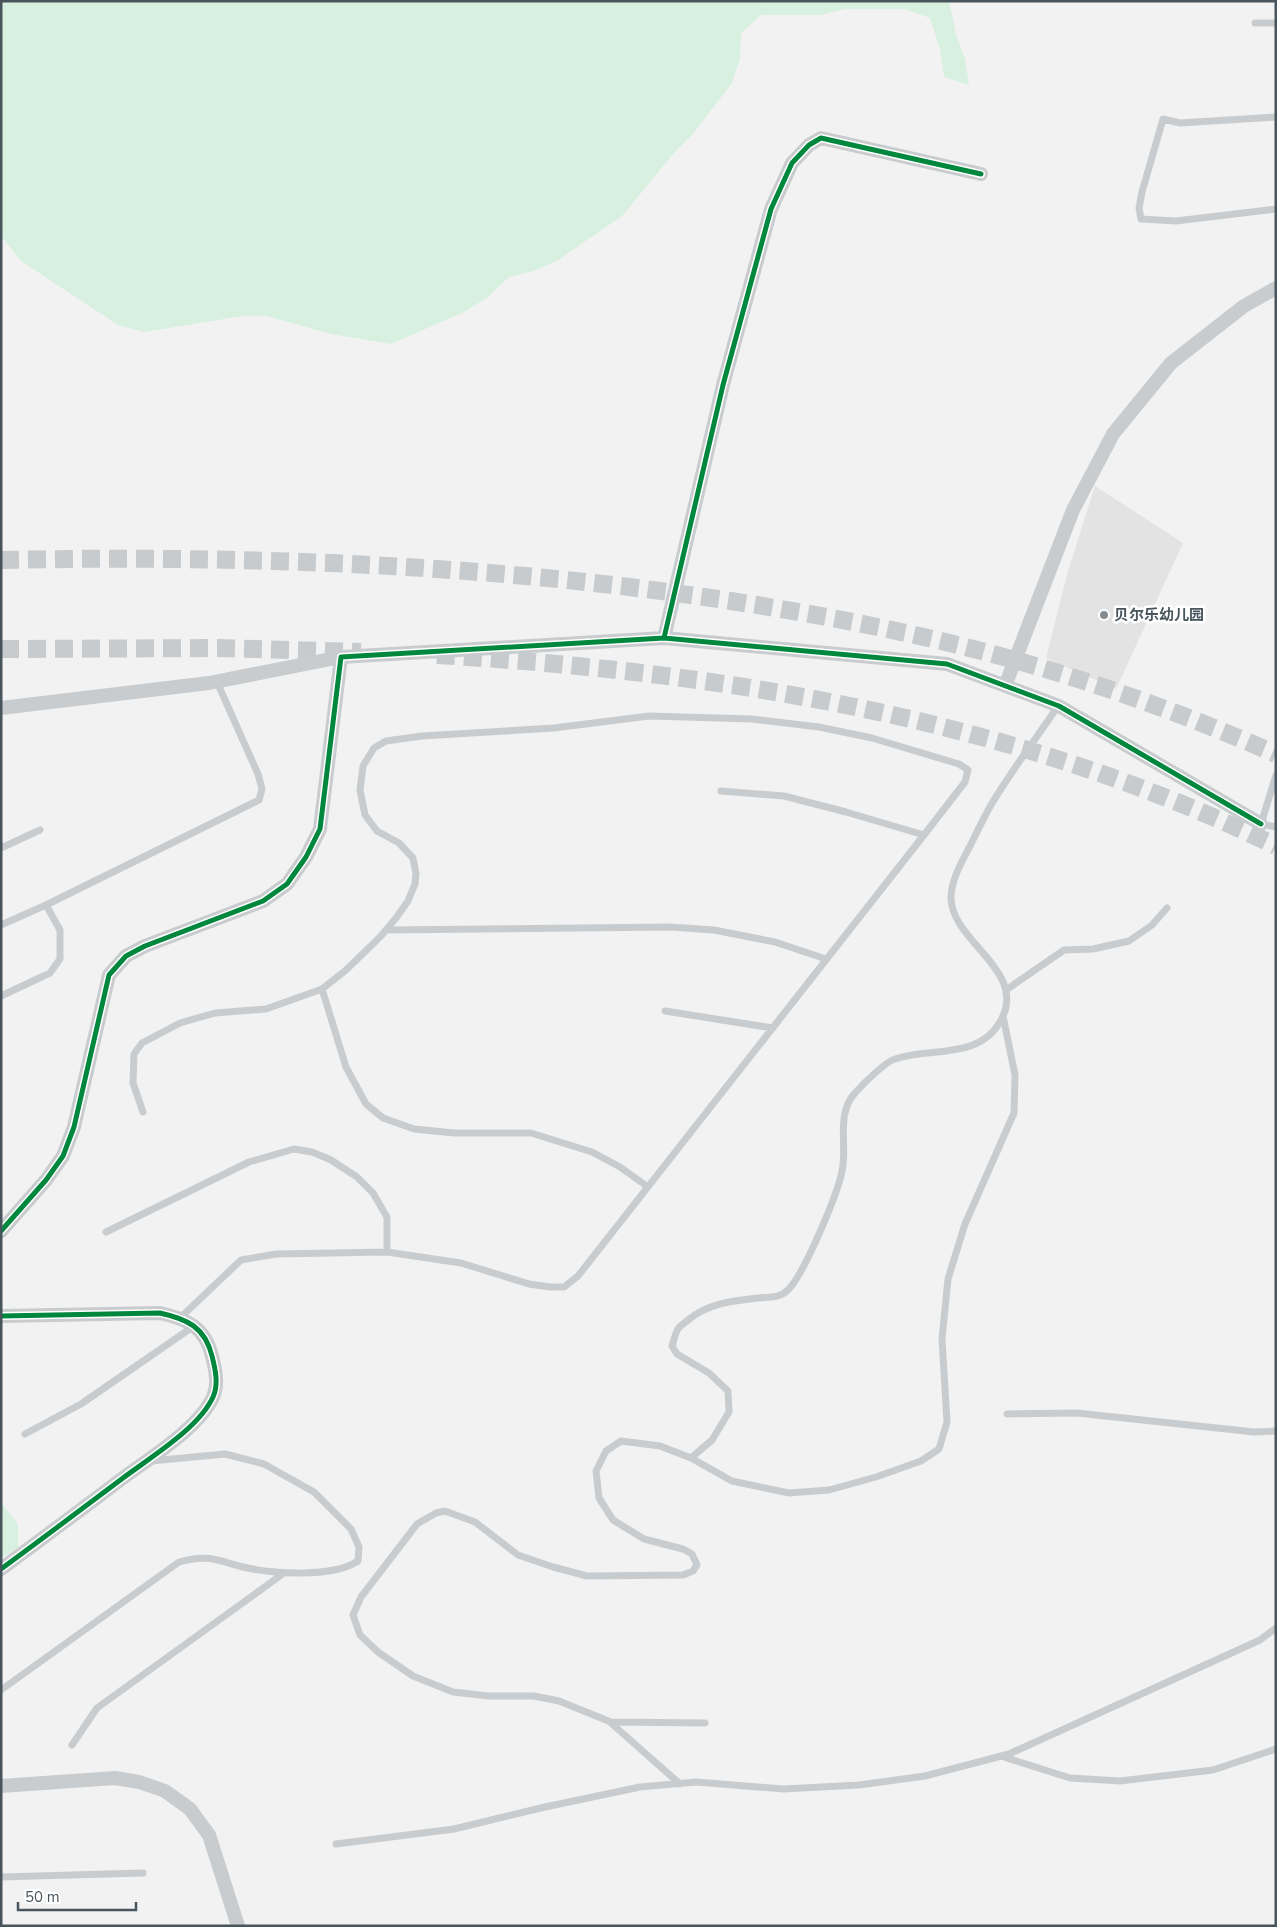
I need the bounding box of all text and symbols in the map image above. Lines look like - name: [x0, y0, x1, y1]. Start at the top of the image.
- place label: 贝尔乐幼儿园: [1114, 605, 1204, 625]
- marker: 贝尔乐幼儿园: [1098, 609, 1110, 621]
- scale bar: [18, 1880, 135, 1912]
- text: 50 m: [25, 1887, 60, 1907]

